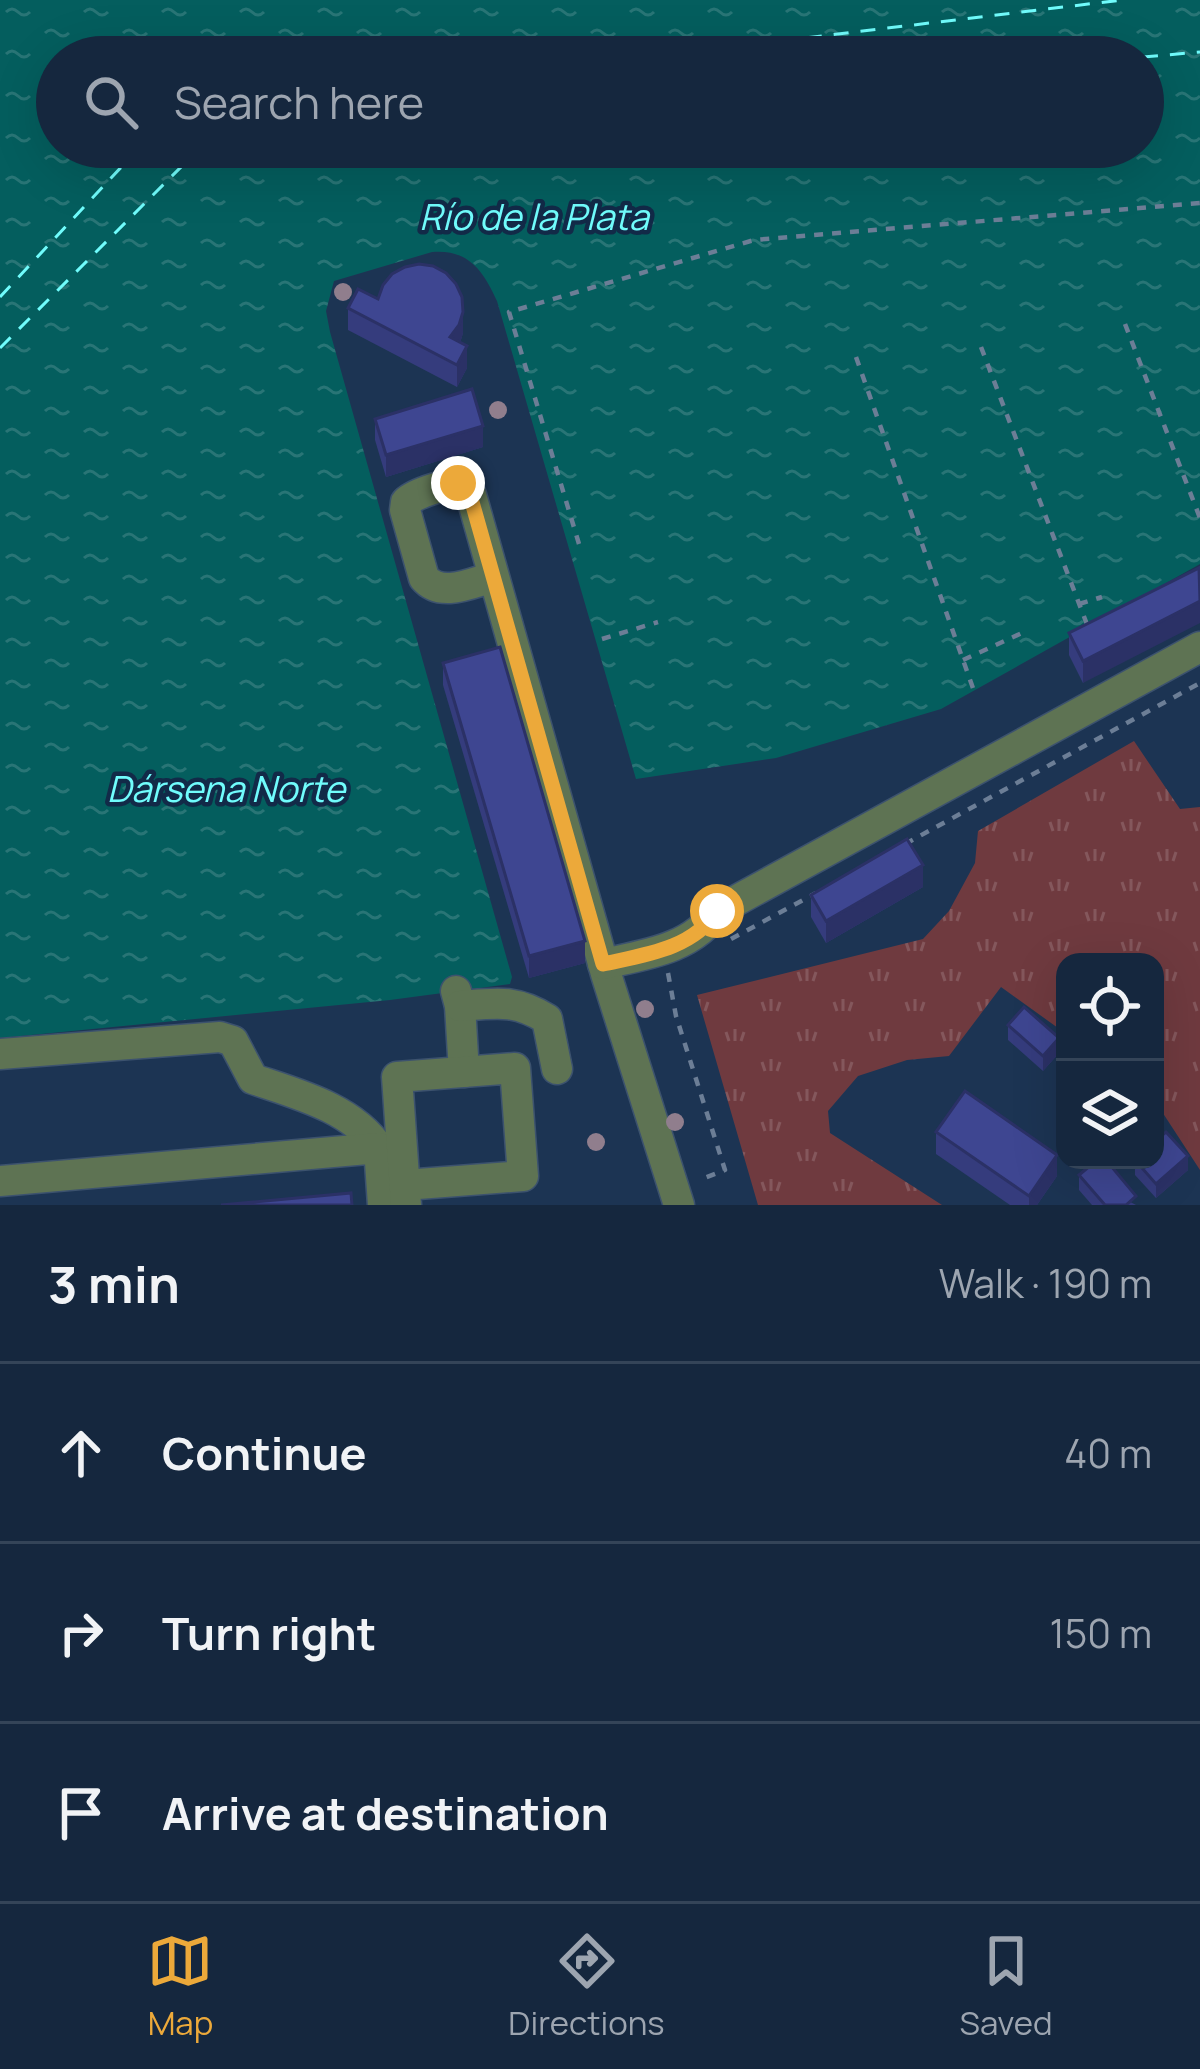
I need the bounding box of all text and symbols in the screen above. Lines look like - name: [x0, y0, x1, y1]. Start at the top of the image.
- search box: [36, 36, 1164, 168]
- icon: search: [78, 69, 144, 135]
- text: Search here: [174, 71, 424, 133]
- water label: Río de la Plata: [419, 192, 651, 241]
- route end: [431, 456, 485, 510]
- water label: Dársena Norte: [107, 764, 347, 813]
- route start: [690, 884, 744, 938]
- map controls: [1056, 953, 1164, 1169]
- button: locate: [1056, 953, 1164, 1061]
- button: layers: [1056, 1061, 1164, 1169]
- text: 3 min: [48, 1249, 180, 1318]
- text: Walk · 190 m: [939, 1256, 1152, 1310]
- icon: ahead: [48, 1420, 114, 1486]
- text: Continue: [162, 1422, 367, 1484]
- text: 40 m: [1064, 1426, 1152, 1480]
- icon: right: [48, 1600, 114, 1666]
- text: Turn right: [162, 1602, 376, 1664]
- text: 150 m: [1050, 1606, 1152, 1660]
- icon: arrive: [48, 1780, 114, 1846]
- text: Arrive at destination: [162, 1782, 609, 1844]
- tab: Map: [147, 1928, 213, 2045]
- tab: Directions: [508, 1928, 665, 2045]
- tab: Saved: [960, 1928, 1053, 2045]

